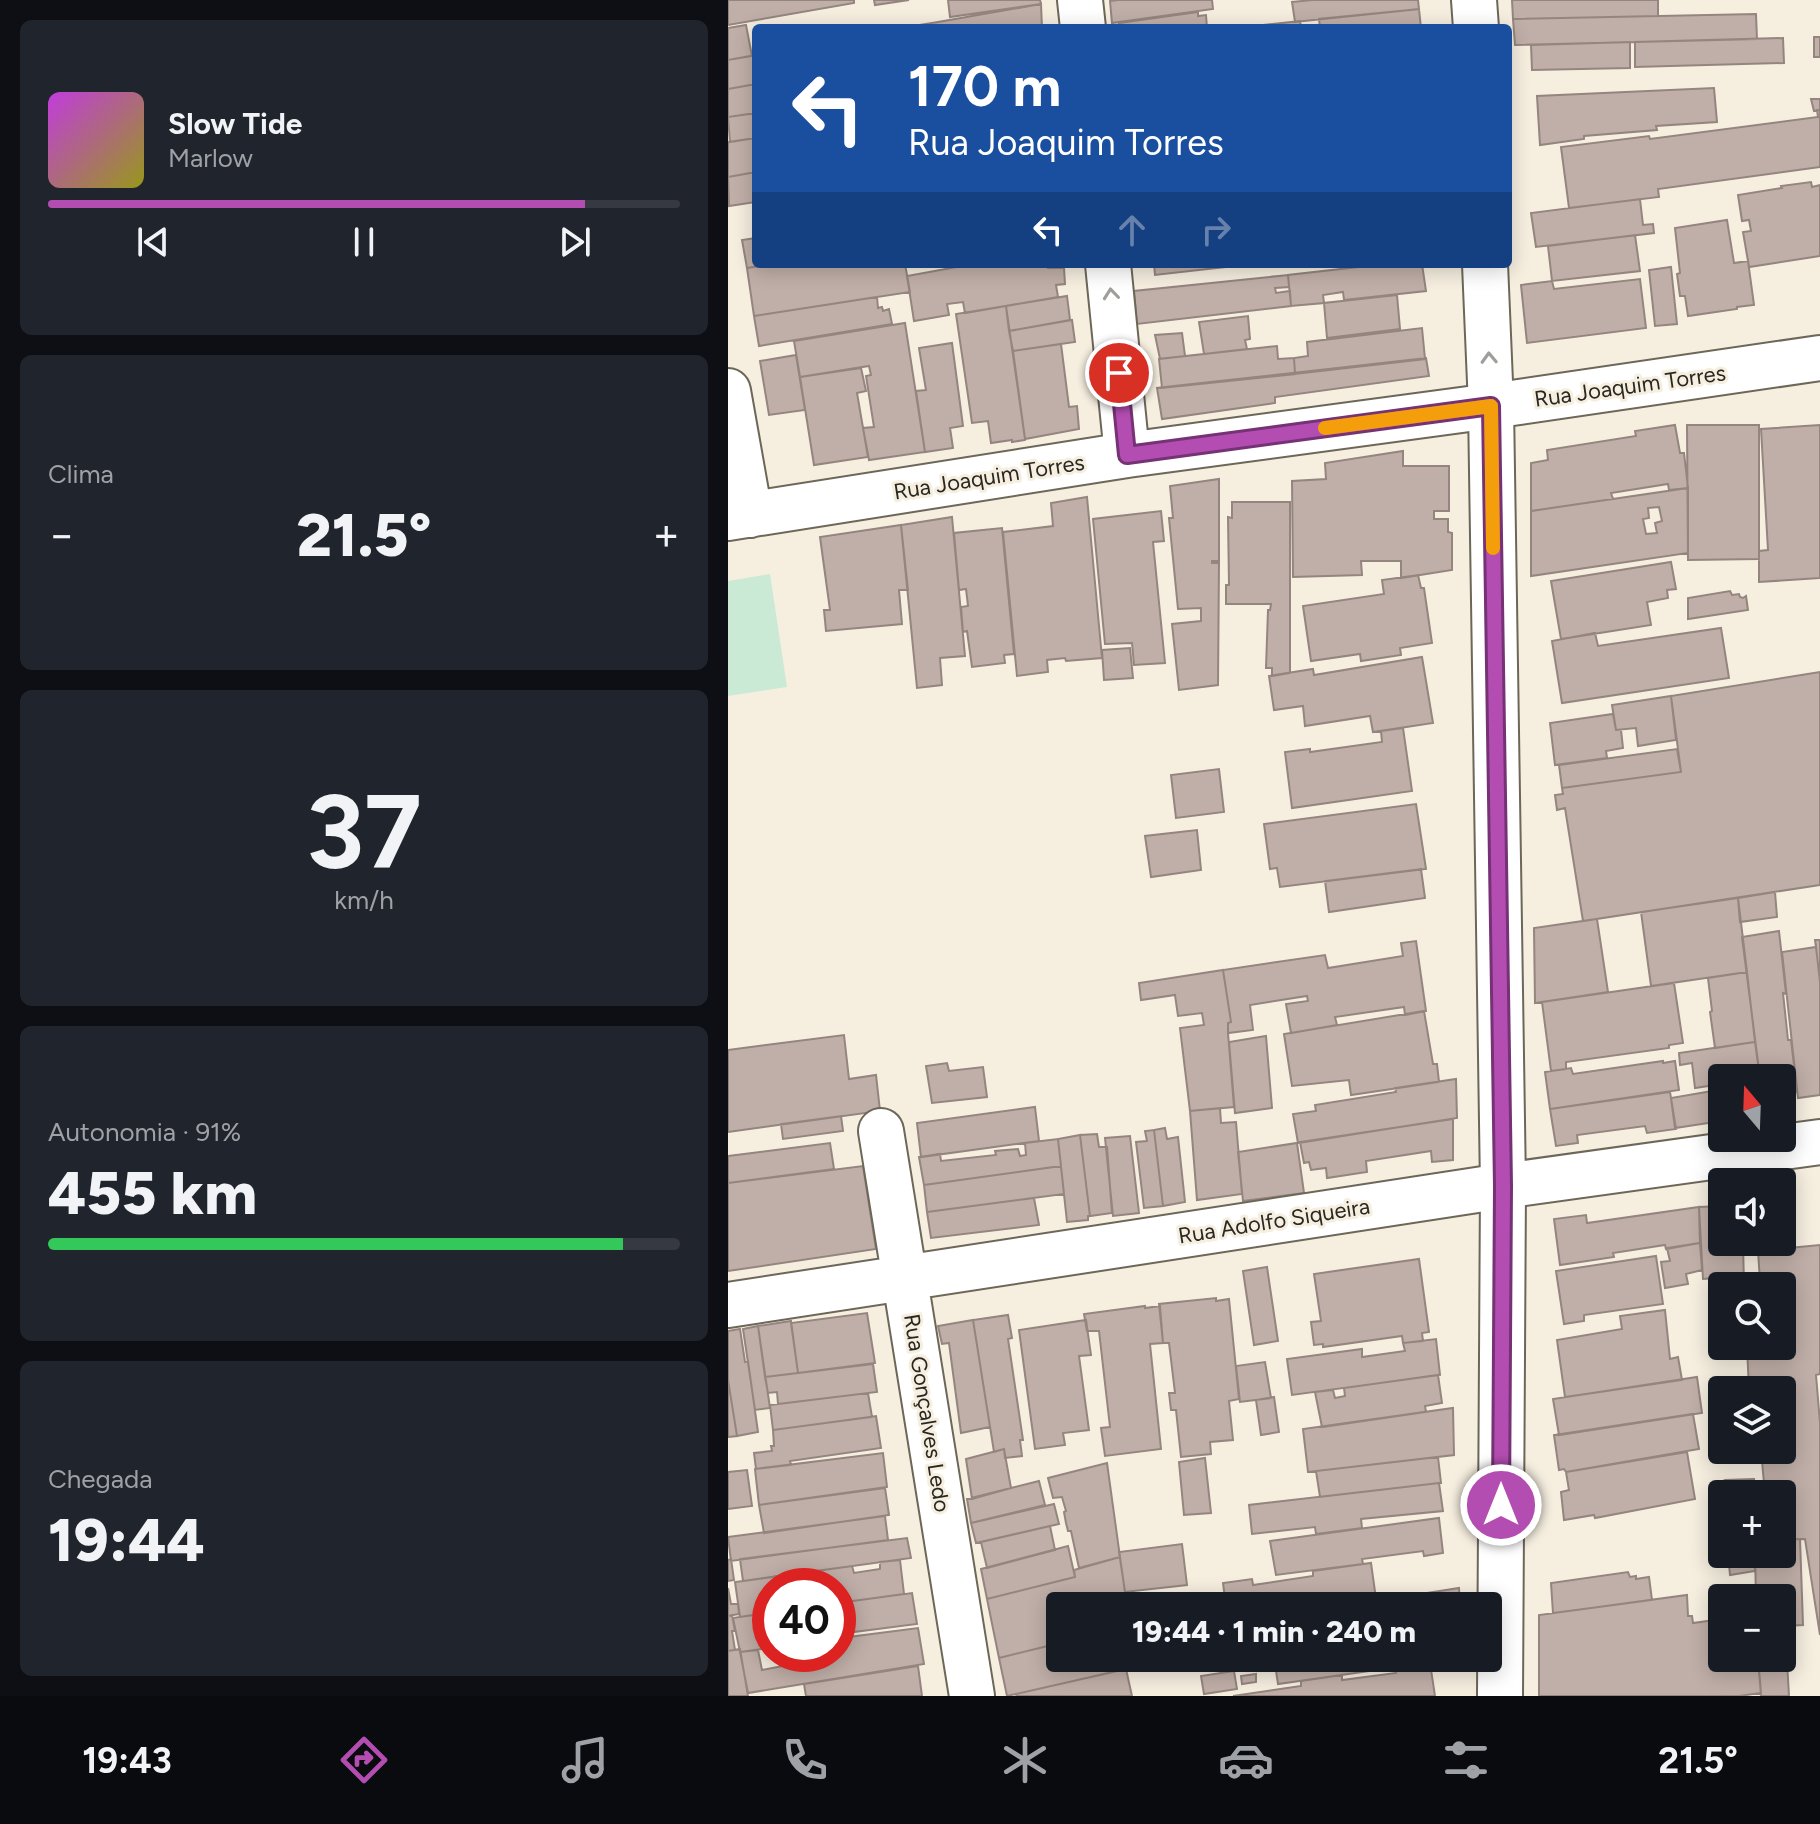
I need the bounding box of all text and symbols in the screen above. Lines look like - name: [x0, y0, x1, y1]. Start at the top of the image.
- text: 170 m: [908, 53, 1061, 120]
- icon: left: [776, 56, 880, 160]
- text: Slow Tide: [168, 105, 302, 142]
- text: Rua Joaquim Torres: [908, 121, 1224, 164]
- text: Marlow: [168, 142, 253, 174]
- icon: left: [1026, 208, 1070, 252]
- icon: ahead: [1110, 208, 1154, 252]
- icon: right: [1194, 208, 1238, 252]
- icon: previous: [131, 220, 175, 264]
- icon: pause: [342, 220, 386, 264]
- icon: next: [553, 220, 597, 264]
- one-way arrow: [1103, 287, 1120, 300]
- pin: [1085, 339, 1153, 407]
- icon: arrive: [1097, 351, 1141, 395]
- one-way arrow: [1481, 351, 1498, 364]
- street label: Rua Joaquim Torres: [1533, 359, 1727, 413]
- street label: Rua Joaquim Torres: [892, 449, 1086, 505]
- text: Clima: [48, 458, 114, 490]
- text: 21.5°: [297, 499, 431, 571]
- text: −: [48, 508, 75, 561]
- text: +: [653, 508, 680, 561]
- text: 37: [306, 769, 422, 894]
- text: km/h: [334, 884, 394, 916]
- north arrow: [1708, 1064, 1796, 1152]
- map controls: [1708, 1064, 1796, 1672]
- text: Autonomia · 91%: [48, 1116, 241, 1148]
- text: 455 km: [48, 1157, 257, 1229]
- button: sound: [1708, 1168, 1796, 1256]
- street label: Rua Adolfo Siqueira: [1176, 1193, 1372, 1249]
- button: search: [1708, 1272, 1796, 1360]
- street label: Rua Gonçalves Ledo: [898, 1312, 956, 1514]
- button: layers: [1708, 1376, 1796, 1464]
- text: Chegada: [48, 1463, 152, 1495]
- position arrow: [1459, 1463, 1543, 1547]
- button: +: [1708, 1480, 1796, 1568]
- text: 19:44: [48, 1504, 205, 1576]
- speed limit sign: 40: [752, 1568, 856, 1672]
- button: −: [1708, 1584, 1796, 1672]
- text: 19:44 · 1 min · 240 m: [1132, 1613, 1416, 1650]
- icon: directions: [336, 1732, 392, 1788]
- icon: music: [557, 1732, 613, 1788]
- icon: phone: [777, 1732, 833, 1788]
- icon: climate: [997, 1732, 1053, 1788]
- icon: car: [1218, 1732, 1274, 1788]
- icon: filters: [1438, 1732, 1494, 1788]
- text: 19:43: [82, 1739, 172, 1782]
- text: 21.5°: [1658, 1739, 1738, 1782]

